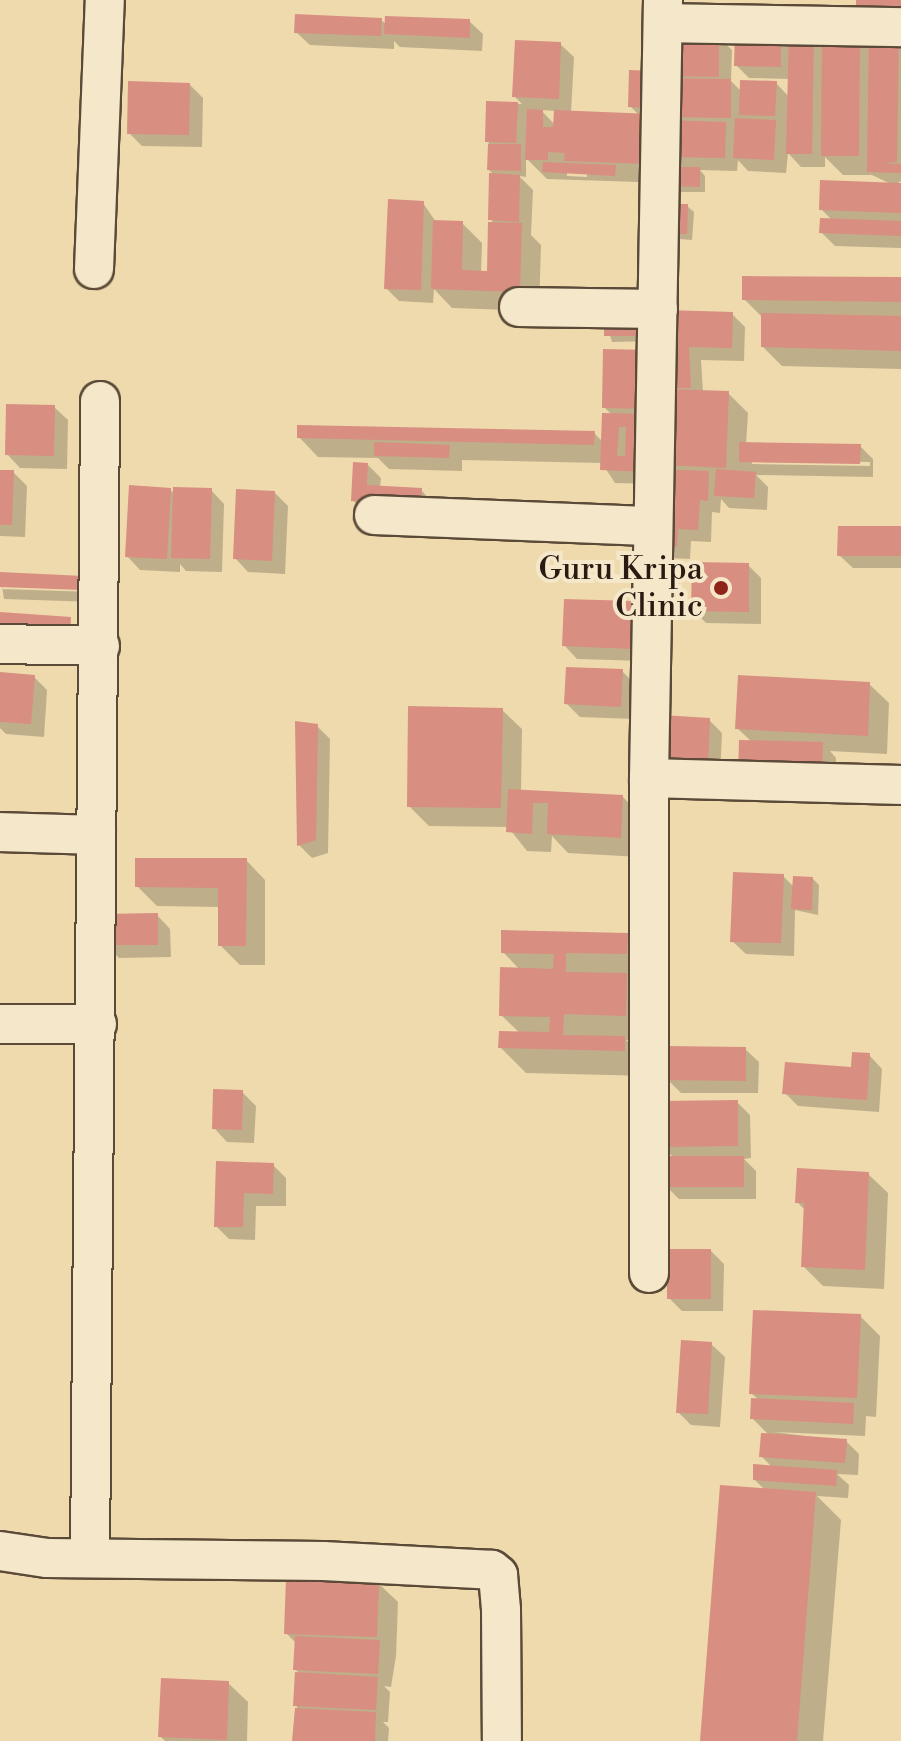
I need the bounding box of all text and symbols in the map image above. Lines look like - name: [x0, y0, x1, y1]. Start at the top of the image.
- place label: Guru Kripa Clinic: [539, 551, 703, 626]
- marker: Guru Kripa Clinic: [710, 577, 732, 599]

